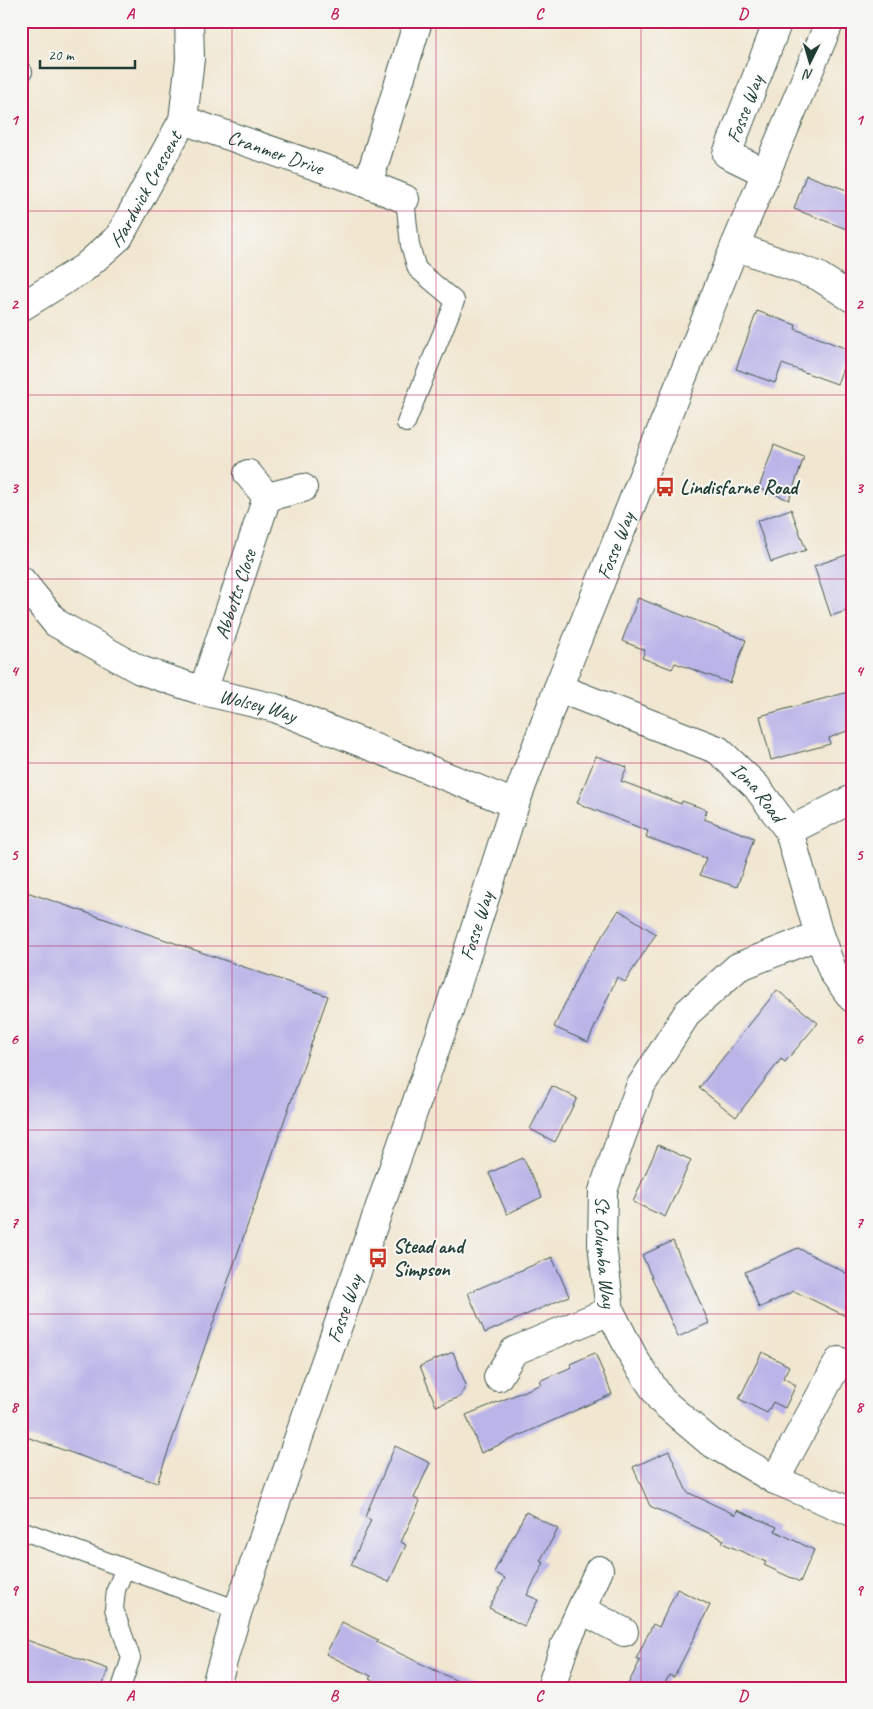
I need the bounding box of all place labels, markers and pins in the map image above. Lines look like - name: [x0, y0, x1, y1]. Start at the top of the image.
- place label: Lindisfarne Road: [680, 475, 801, 500]
- bus stop icon: Lindisfarne Road: [654, 476, 676, 498]
- place label: Stead and Simpson: [393, 1234, 467, 1282]
- bus stop icon: Stead and Simpson: [367, 1247, 389, 1269]

